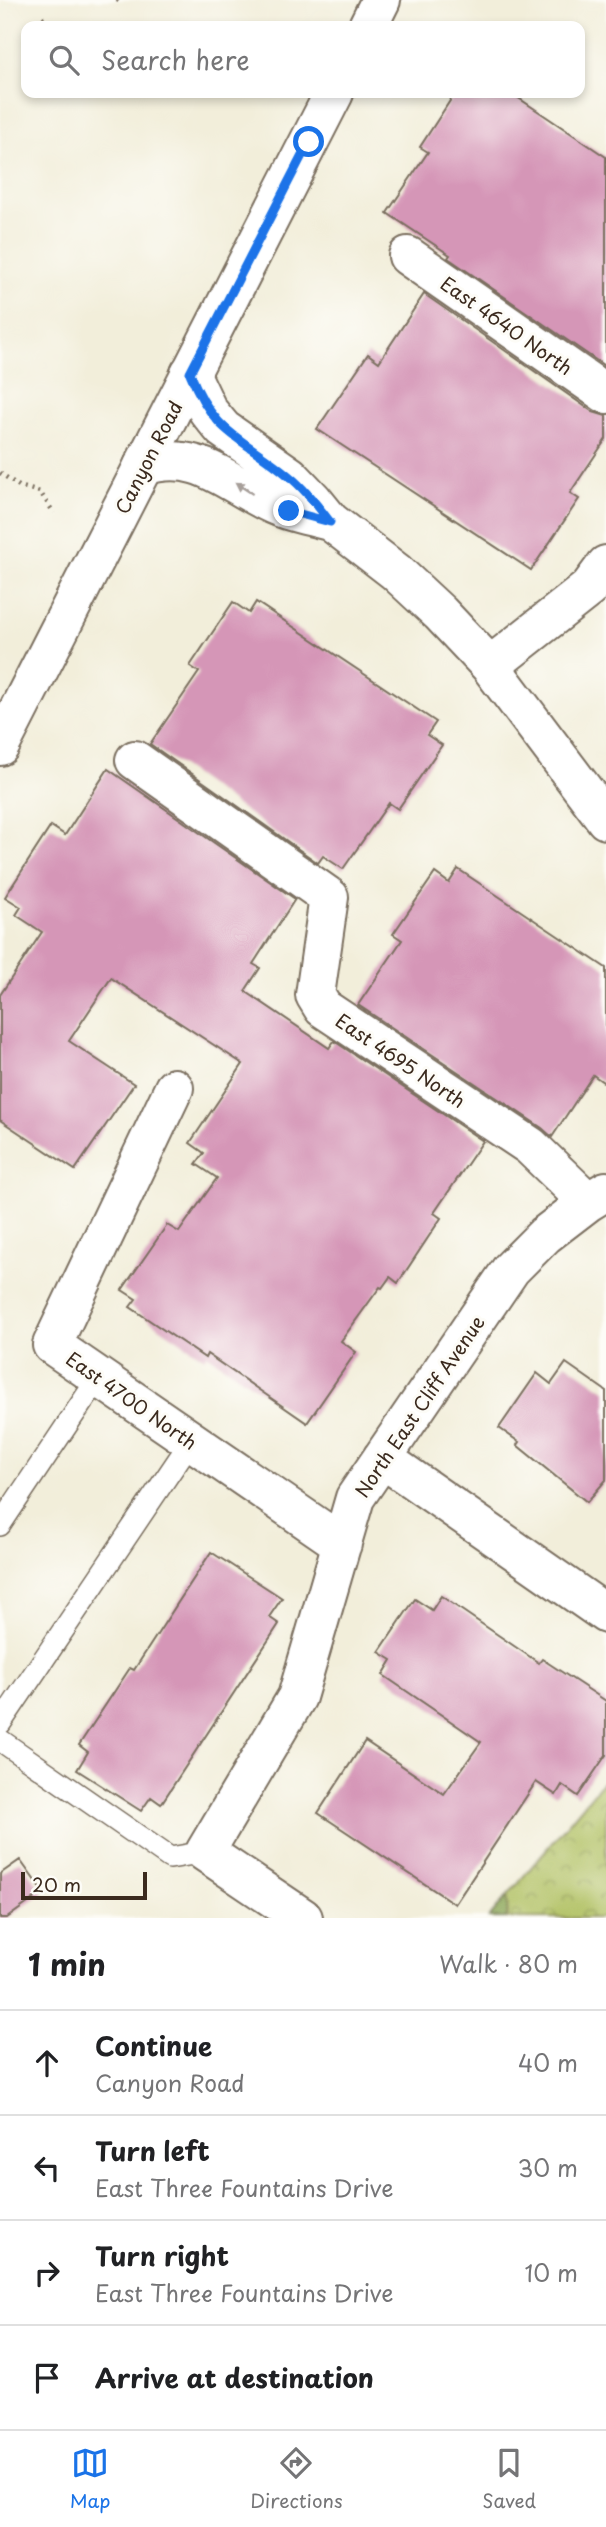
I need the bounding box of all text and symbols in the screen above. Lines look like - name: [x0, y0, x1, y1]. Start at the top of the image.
- search box: [21, 21, 585, 98]
- text: Search here: [101, 40, 250, 79]
- icon: search: [45, 41, 83, 79]
- route start: [293, 126, 324, 157]
- street label: East 4640 North: [435, 269, 579, 381]
- street label: Canyon Road: [107, 396, 189, 518]
- one-way arrow: [235, 481, 254, 494]
- route end: [273, 495, 304, 526]
- street label: East 4695 North: [330, 1006, 472, 1114]
- street label: North East Cliff Avenue: [348, 1309, 490, 1503]
- street label: East 4700 North: [61, 1344, 203, 1456]
- scale bar: [21, 1869, 147, 1901]
- text: 20 m: [32, 1870, 81, 1898]
- text: 1 min: [28, 1941, 106, 1986]
- text: Walk · 80 m: [439, 1946, 578, 1981]
- text: Continue: [95, 2026, 212, 2065]
- icon: ahead: [28, 2044, 66, 2082]
- text: 40 m: [518, 2045, 578, 2080]
- text: Canyon Road: [95, 2065, 245, 2100]
- text: Turn left: [95, 2131, 210, 2170]
- icon: left: [28, 2149, 66, 2187]
- text: 30 m: [517, 2150, 578, 2185]
- text: East Three Fountains Drive: [95, 2170, 394, 2205]
- text: Turn right: [95, 2236, 229, 2275]
- icon: right: [28, 2254, 66, 2292]
- text: 10 m: [524, 2255, 578, 2290]
- text: East Three Fountains Drive: [95, 2275, 394, 2310]
- text: Arrive at destination: [95, 2358, 374, 2397]
- icon: arrive: [28, 2359, 66, 2397]
- tab: Map: [70, 2444, 110, 2514]
- tab: Directions: [250, 2444, 343, 2514]
- tab: Saved: [482, 2444, 536, 2514]

